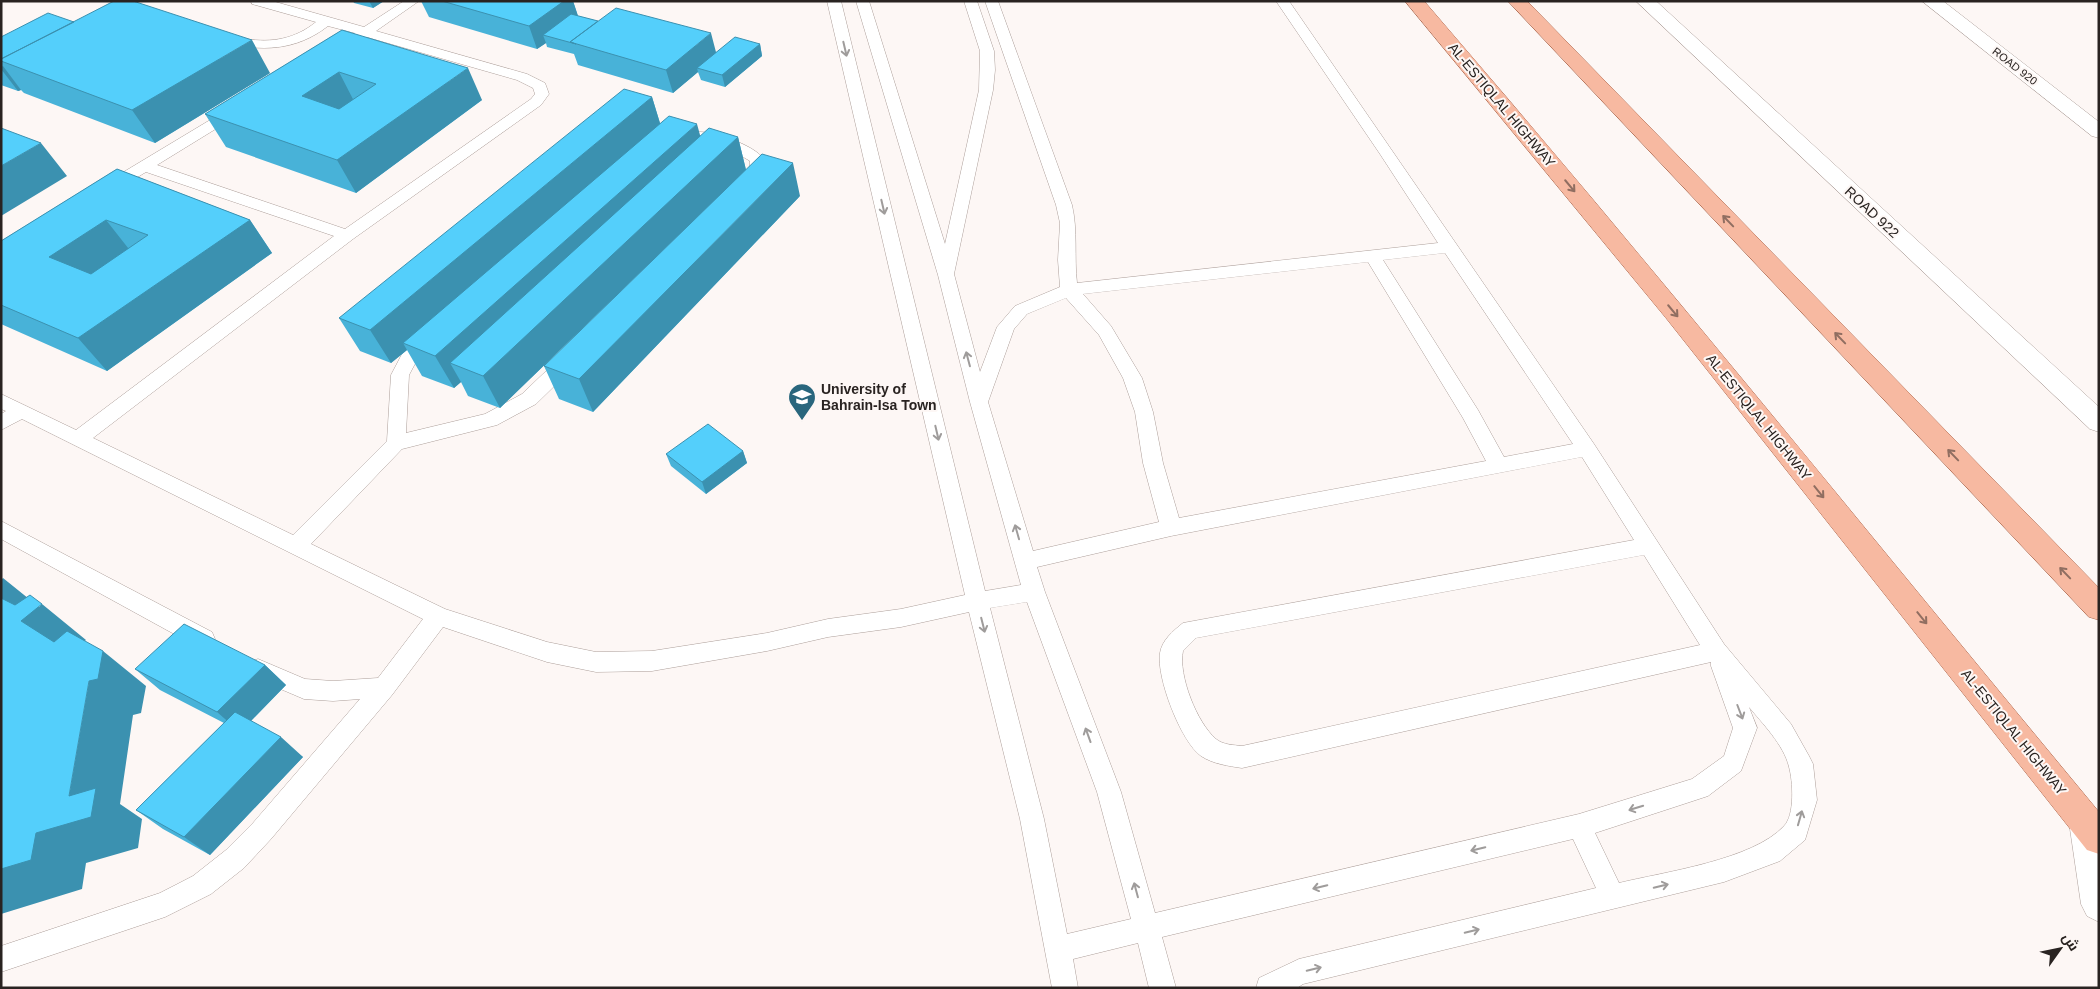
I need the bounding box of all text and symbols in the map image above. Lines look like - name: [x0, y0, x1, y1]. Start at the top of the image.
- one-way arrow: [841, 40, 851, 56]
- street label: AL-ESTIQLAL HIGHWAY: [1445, 40, 1559, 171]
- street label: ROAD 920: [1990, 45, 2040, 87]
- one-way arrow: [1564, 179, 1575, 192]
- street label: ROAD 922: [1842, 183, 1902, 241]
- one-way arrow: [879, 198, 888, 214]
- one-way arrow: [1722, 215, 1734, 227]
- one-way arrow: [1667, 305, 1679, 318]
- one-way arrow: [1834, 332, 1846, 344]
- street label: AL-ESTIQLAL HIGHWAY: [1703, 351, 1815, 484]
- one-way arrow: [963, 352, 972, 368]
- place label: University of Bahrain-Isa Town: [821, 381, 937, 413]
- school or university icon: University of Bahrain-Isa Town: [787, 382, 817, 421]
- one-way arrow: [933, 424, 942, 440]
- one-way arrow: [1947, 449, 1959, 462]
- one-way arrow: [1814, 485, 1825, 498]
- one-way arrow: [1012, 524, 1022, 540]
- one-way arrow: [2059, 566, 2071, 579]
- one-way arrow: [1916, 611, 1927, 624]
- one-way arrow: [979, 616, 989, 632]
- street label: AL-ESTIQLAL HIGHWAY: [1958, 666, 2070, 799]
- one-way arrow: [1736, 705, 1745, 720]
- one-way arrow: [1083, 728, 1092, 743]
- one-way arrow: [1628, 804, 1644, 813]
- one-way arrow: [1796, 810, 1806, 826]
- one-way arrow: [1471, 845, 1487, 854]
- one-way arrow: [1652, 881, 1668, 890]
- one-way arrow: [1130, 883, 1140, 899]
- one-way arrow: [1313, 883, 1329, 892]
- north arrow: [2035, 924, 2085, 974]
- one-way arrow: [1463, 926, 1479, 935]
- text: ش: [2058, 930, 2083, 954]
- one-way arrow: [1305, 964, 1321, 973]

